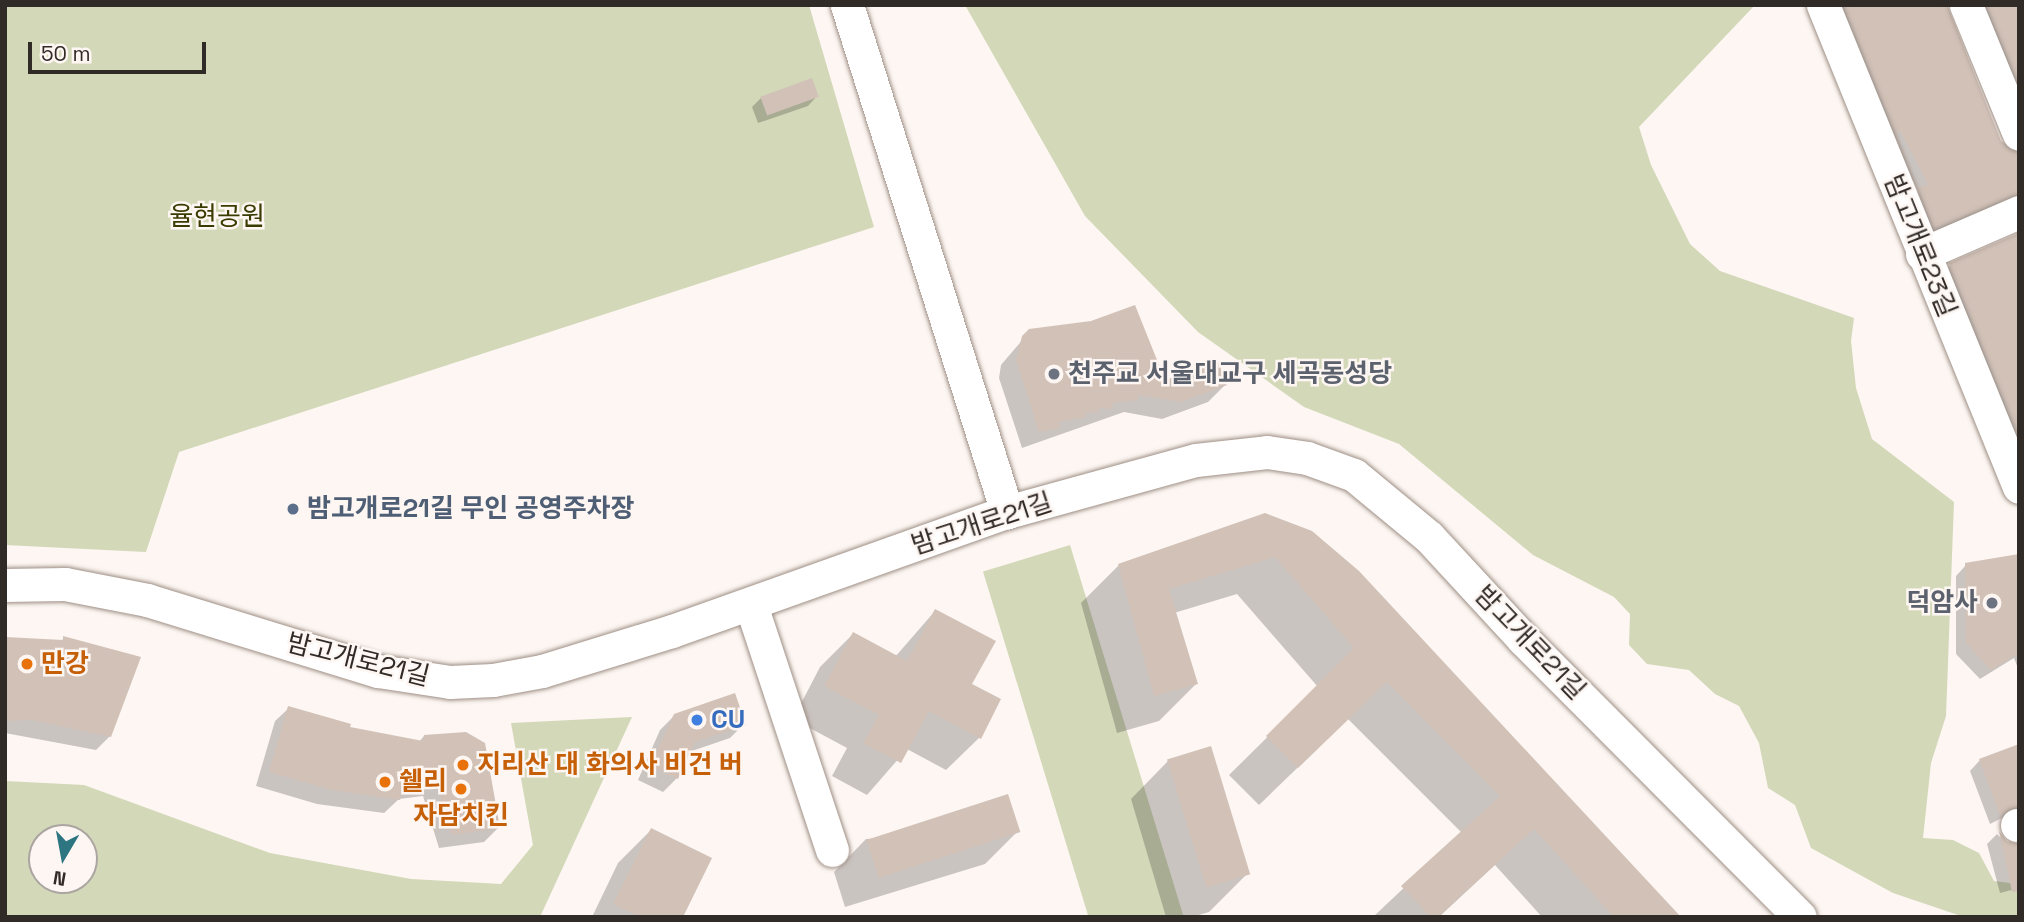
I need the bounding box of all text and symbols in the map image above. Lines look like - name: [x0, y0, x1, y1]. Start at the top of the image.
- scale bar: [32, 28, 210, 72]
- text: 50 m: [41, 40, 91, 67]
- street label: 밤고개로23길: [1877, 170, 1963, 322]
- park label: 율현공원: [169, 201, 265, 233]
- place label: 천주교 서울대교구 세곡동성당: [1068, 358, 1392, 390]
- marker: 천주교 서울대교구 세곡동성당: [1046, 366, 1062, 382]
- street label: 밤고개로21길: [908, 487, 1056, 561]
- place label: 밤고개로21길 무인 공영주차장: [307, 493, 634, 525]
- marker: 밤고개로21길 무인 공영주차장: [285, 501, 301, 517]
- street label: 밤고개로21길: [1468, 580, 1592, 706]
- place label: 덕암사: [1906, 587, 1978, 619]
- marker: 덕암사: [1984, 595, 2000, 611]
- street label: 밤고개로21길: [283, 627, 433, 693]
- place label: 만강: [41, 648, 89, 680]
- marker: 만강: [19, 656, 35, 672]
- place label: CU: [711, 704, 745, 736]
- marker: CU: [689, 712, 705, 728]
- place label: 지리산 대 화의사 비건 버: [477, 749, 743, 781]
- marker: 지리산 대 화의사 비건 버: [455, 757, 471, 773]
- place label: 쉘리: [399, 766, 447, 798]
- marker: 쉘리: [377, 774, 393, 790]
- marker: 자담치킨: [453, 781, 469, 797]
- place label: 자담치킨: [413, 800, 509, 832]
- north arrow: [28, 824, 98, 894]
- text: N: [51, 865, 68, 892]

